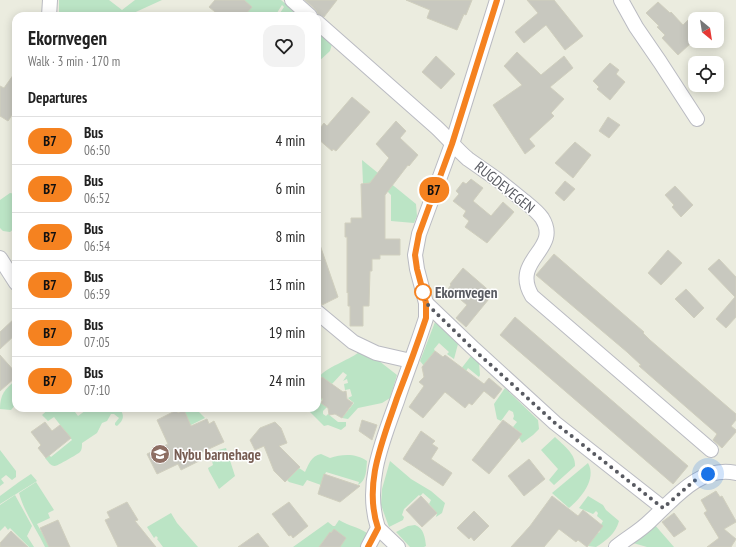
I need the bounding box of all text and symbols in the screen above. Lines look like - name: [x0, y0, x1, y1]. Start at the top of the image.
- north arrow: [688, 12, 724, 48]
- map controls: [688, 12, 724, 92]
- button: heart: [263, 25, 305, 67]
- text: Ekornvegen: [28, 26, 107, 50]
- text: Walk · 3 min · 170 m: [28, 53, 120, 70]
- button: locate: [688, 56, 724, 92]
- text: Departures: [28, 88, 87, 107]
- text: Bus: [84, 123, 103, 142]
- text: 4 min: [275, 131, 305, 150]
- text: B7: [43, 132, 57, 150]
- text: 06:50: [84, 142, 110, 159]
- street label: RUGDEVEGEN: [471, 157, 539, 217]
- text: Bus: [84, 171, 103, 190]
- line badge: B7: [416, 177, 452, 203]
- text: 6 min: [275, 179, 305, 198]
- text: B7: [43, 180, 57, 198]
- text: B7: [427, 181, 441, 199]
- text: 06:52: [84, 190, 110, 207]
- text: Bus: [84, 219, 103, 238]
- text: 8 min: [275, 227, 305, 246]
- text: B7: [43, 228, 57, 246]
- text: 06:54: [84, 238, 110, 255]
- text: Bus: [84, 267, 103, 286]
- text: 13 min: [269, 275, 305, 294]
- text: B7: [43, 276, 57, 294]
- marker: Ekornvegen: [414, 283, 432, 301]
- place label: Ekornvegen: [435, 283, 498, 302]
- text: 06:59: [84, 286, 110, 303]
- text: Bus: [84, 315, 103, 334]
- text: 19 min: [269, 323, 305, 342]
- text: B7: [43, 324, 57, 342]
- text: 07:05: [84, 334, 110, 351]
- text: Bus: [84, 363, 103, 382]
- text: 24 min: [269, 371, 305, 390]
- text: B7: [43, 372, 57, 390]
- text: 07:10: [84, 382, 110, 399]
- school or university icon: Nybu barnehage: [149, 443, 171, 465]
- place label: Nybu barnehage: [174, 445, 261, 464]
- your location: [698, 464, 718, 484]

